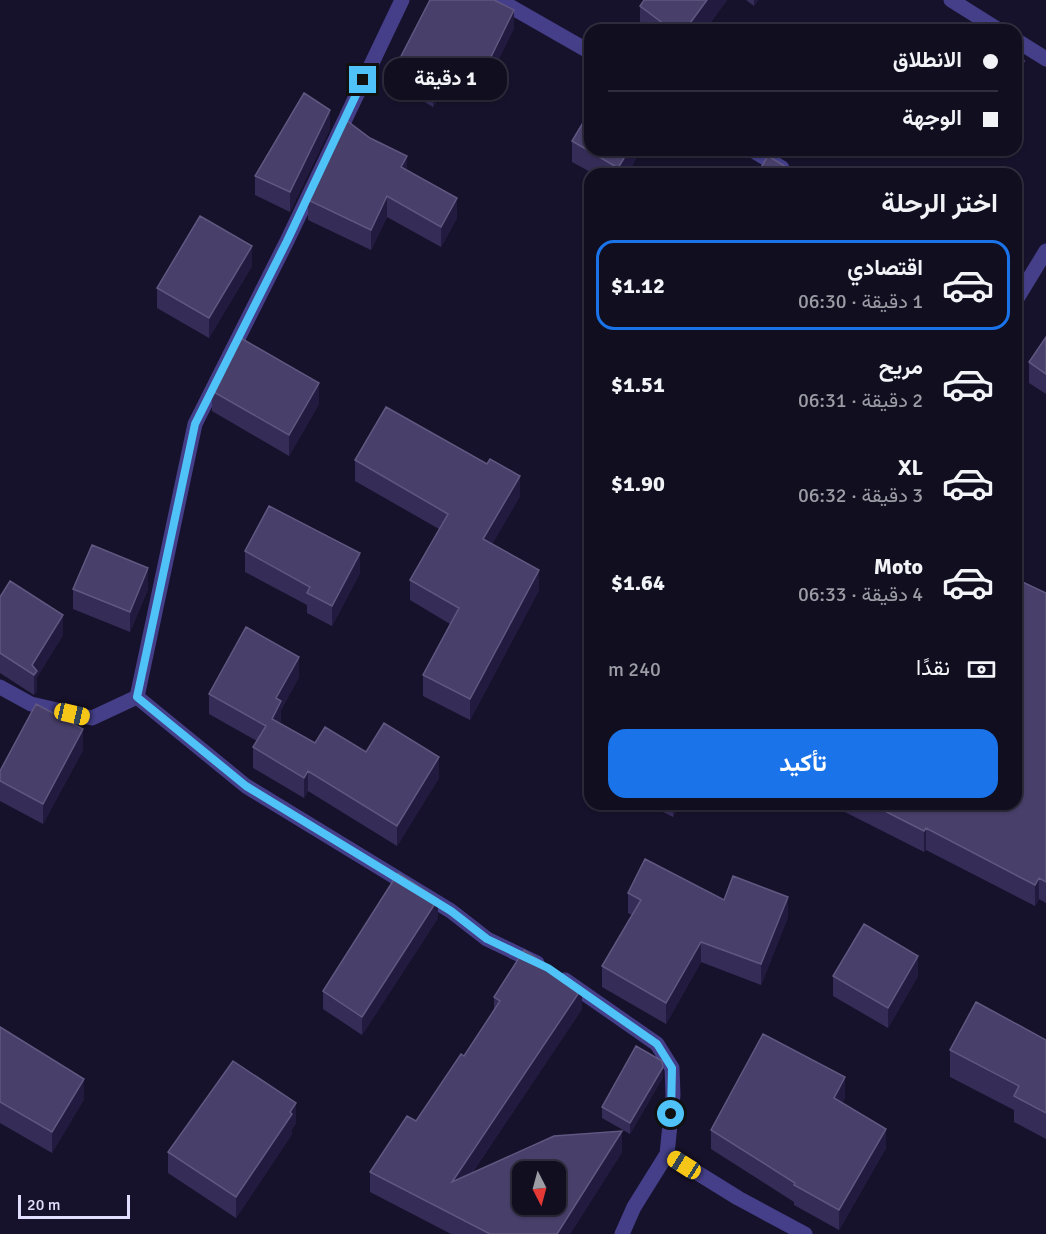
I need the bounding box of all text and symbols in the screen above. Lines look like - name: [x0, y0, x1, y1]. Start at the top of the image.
- text: الانطلاق: [893, 46, 962, 73]
- callout: 1 دقيقة: [384, 59, 507, 101]
- route end: [349, 66, 376, 93]
- text: 1 دقيقة: [414, 66, 477, 91]
- text: الوجهة: [902, 104, 962, 131]
- text: اختر الرحلة: [881, 187, 998, 220]
- text: اقتصادي: [847, 254, 923, 281]
- icon: car: [941, 258, 995, 312]
- text: $1.12: [611, 272, 665, 299]
- text: 1 دقيقة · 06:30: [798, 289, 923, 314]
- text: مريح: [879, 353, 923, 380]
- icon: car: [941, 357, 995, 411]
- text: $1.51: [611, 371, 665, 398]
- text: 2 دقيقة · 06:31: [798, 388, 923, 413]
- text: XL: [898, 454, 923, 481]
- icon: car: [941, 456, 995, 510]
- text: $1.90: [611, 470, 665, 497]
- text: 3 دقيقة · 06:32: [798, 483, 923, 508]
- text: Moto: [874, 553, 923, 580]
- icon: car: [941, 555, 995, 609]
- text: $1.64: [611, 569, 665, 596]
- text: 4 دقيقة · 06:33: [798, 582, 923, 607]
- icon: cash: [965, 653, 998, 686]
- text: نقدًا: [916, 654, 950, 681]
- text: 240 m: [608, 657, 661, 682]
- car: [52, 701, 92, 727]
- button: تأكيد: [608, 729, 998, 798]
- route start: [657, 1100, 684, 1127]
- car: [664, 1148, 704, 1182]
- north arrow: [512, 1161, 566, 1215]
- map controls: [512, 1161, 566, 1215]
- scale bar: [18, 1192, 130, 1220]
- text: 20 m: [27, 1195, 61, 1215]

